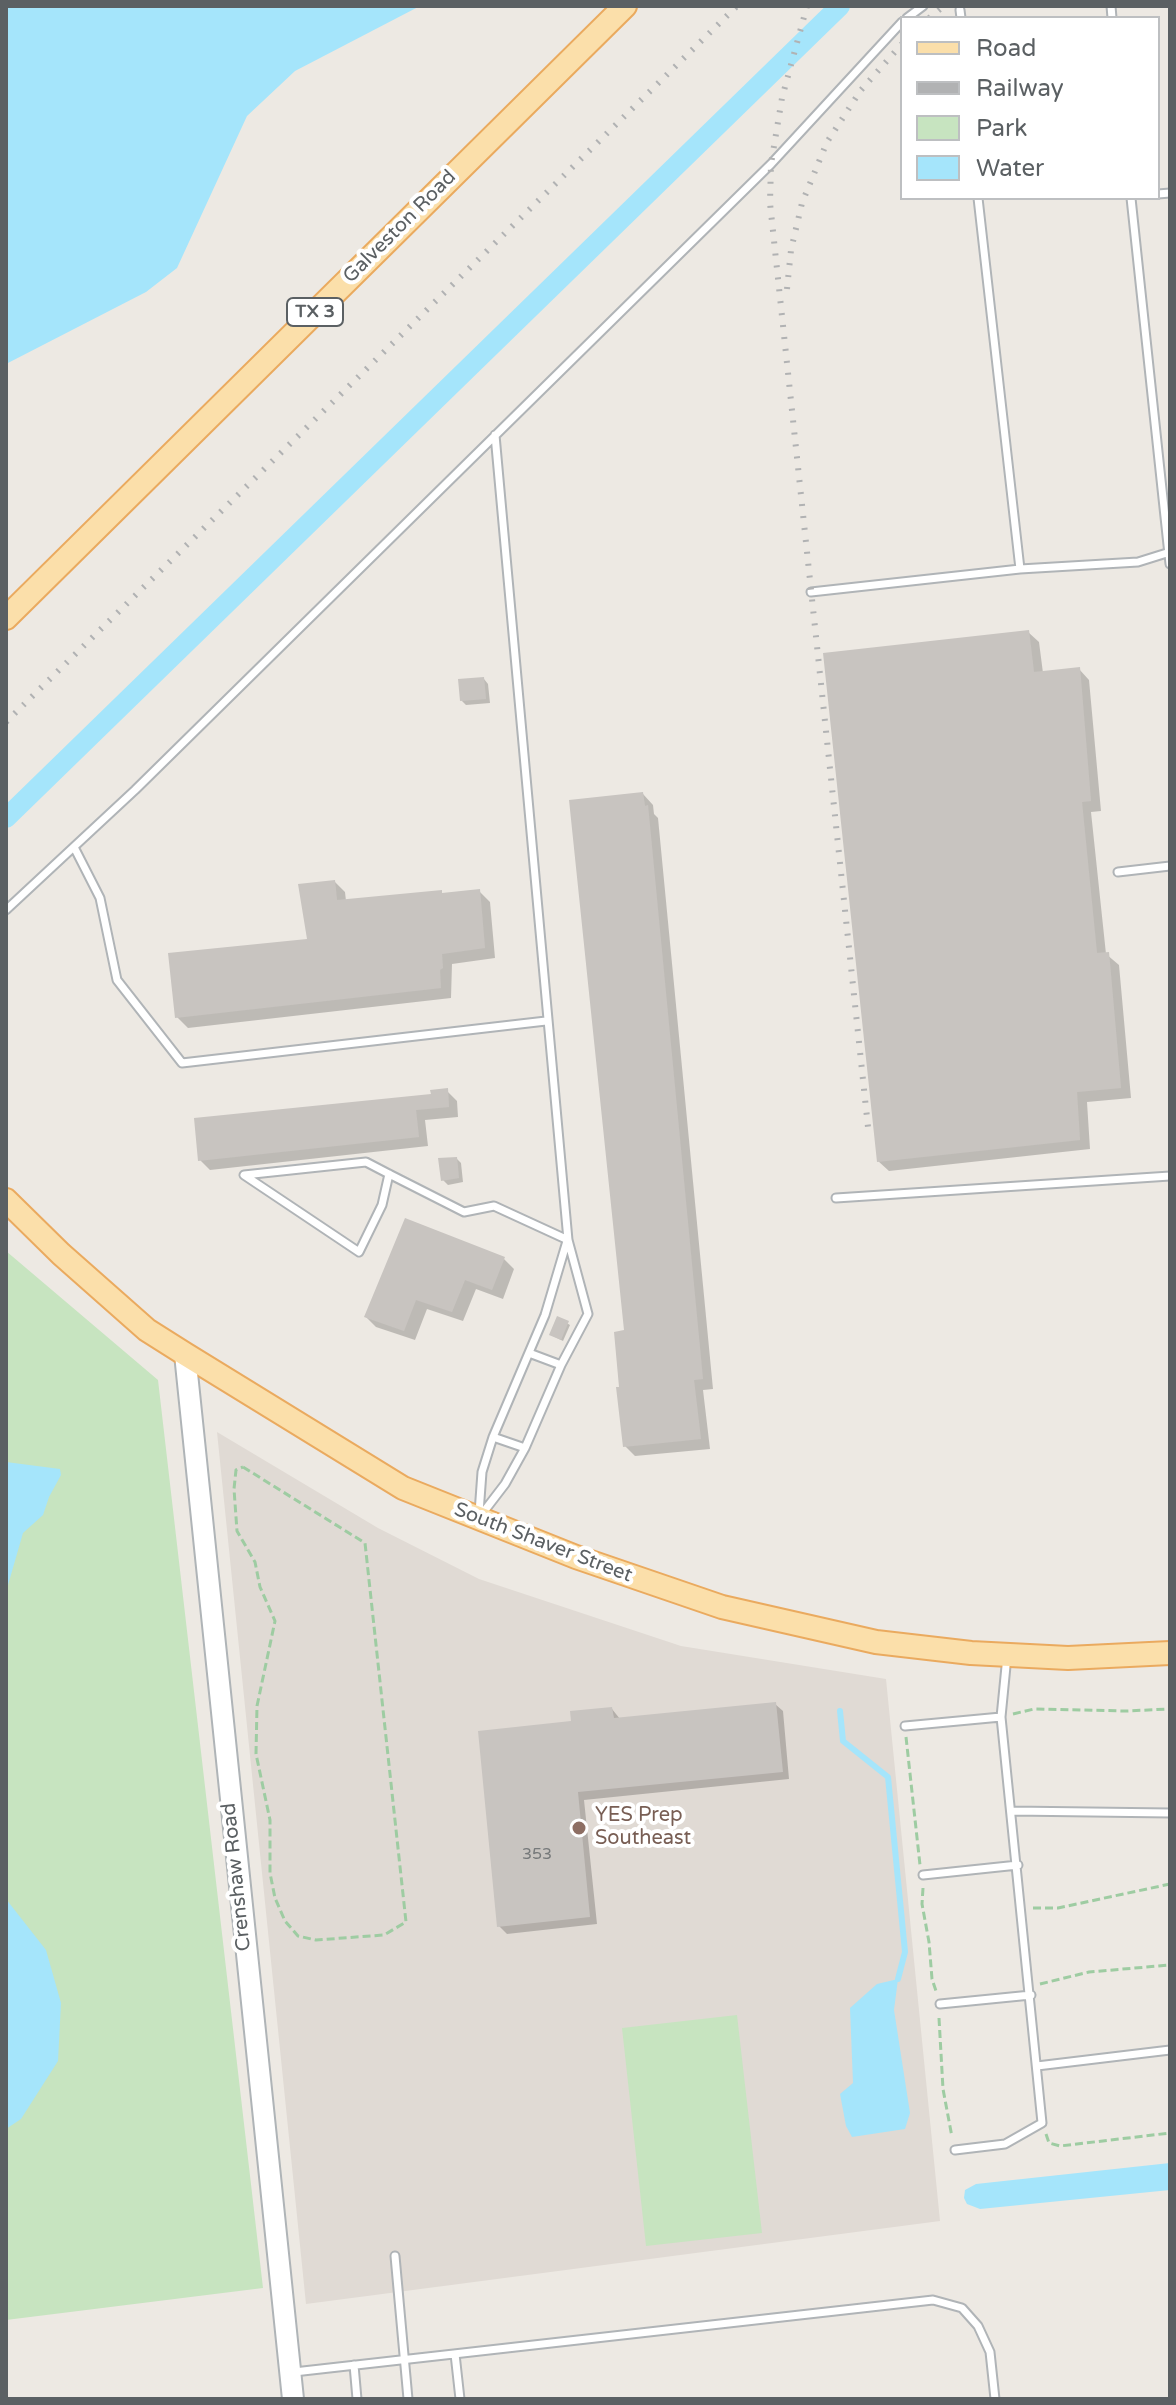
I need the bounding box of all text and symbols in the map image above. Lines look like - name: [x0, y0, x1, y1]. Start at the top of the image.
- legend: [900, 16, 1160, 200]
- text: Road: [976, 34, 1036, 63]
- text: Railway: [976, 74, 1064, 103]
- text: Park: [976, 114, 1027, 143]
- text: Water: [976, 154, 1044, 183]
- street label: Galveston Road: [338, 165, 462, 289]
- road number: TX 3: [287, 298, 343, 326]
- street label: South Shaver Street: [451, 1498, 635, 1588]
- street label: Crenshaw Road: [217, 1802, 257, 1952]
- place label: YES Prep Southeast: [595, 1804, 691, 1851]
- marker: YES Prep Southeast: [570, 1819, 588, 1837]
- house number: 353: [522, 1845, 552, 1865]

